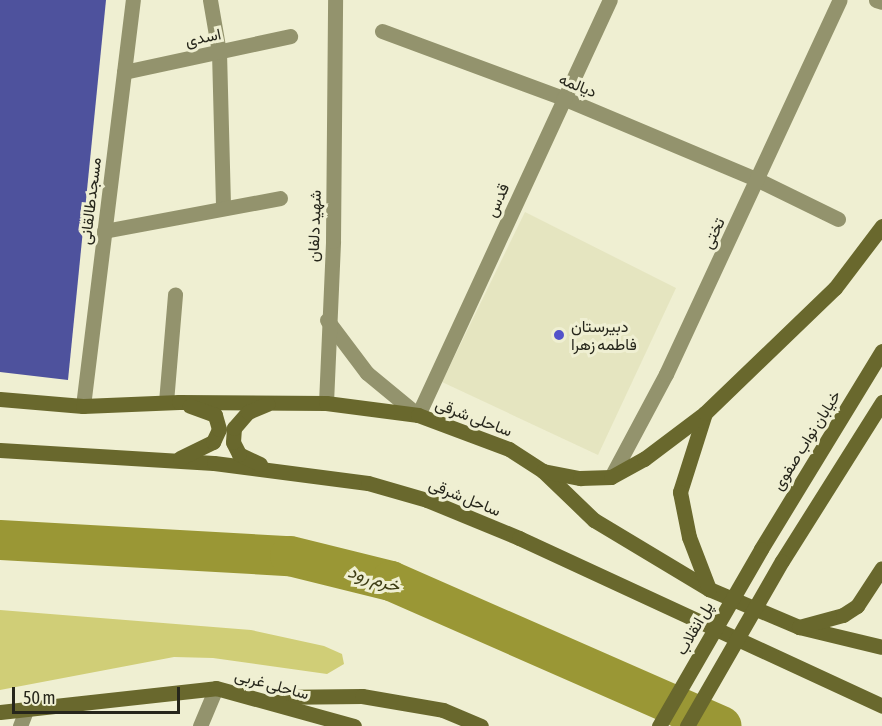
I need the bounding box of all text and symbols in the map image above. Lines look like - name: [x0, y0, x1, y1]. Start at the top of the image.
- street label: اسدی: [183, 24, 223, 50]
- street label: دیالمه: [556, 69, 600, 101]
- street label: مسجدطالقانی: [75, 156, 105, 246]
- street label: قدس: [481, 180, 513, 220]
- street label: شهید دلفان: [303, 190, 325, 262]
- street label: تختی: [697, 214, 729, 252]
- place label: دبیرستان فاطمه زهرا: [571, 316, 637, 354]
- marker: دبیرستان فاطمه زهرا: [552, 328, 566, 342]
- street label: خیابان نواب صفوی: [768, 387, 844, 493]
- street label: ساحلی شرقی: [433, 394, 515, 440]
- street label: ساحل شرقی: [426, 474, 504, 520]
- water label: خرم رود: [345, 561, 403, 597]
- street label: پل انقلاب: [671, 598, 717, 658]
- street label: ساحلی غربی: [233, 665, 311, 703]
- scale bar: [15, 675, 183, 713]
- text: 50 m: [23, 687, 55, 708]

